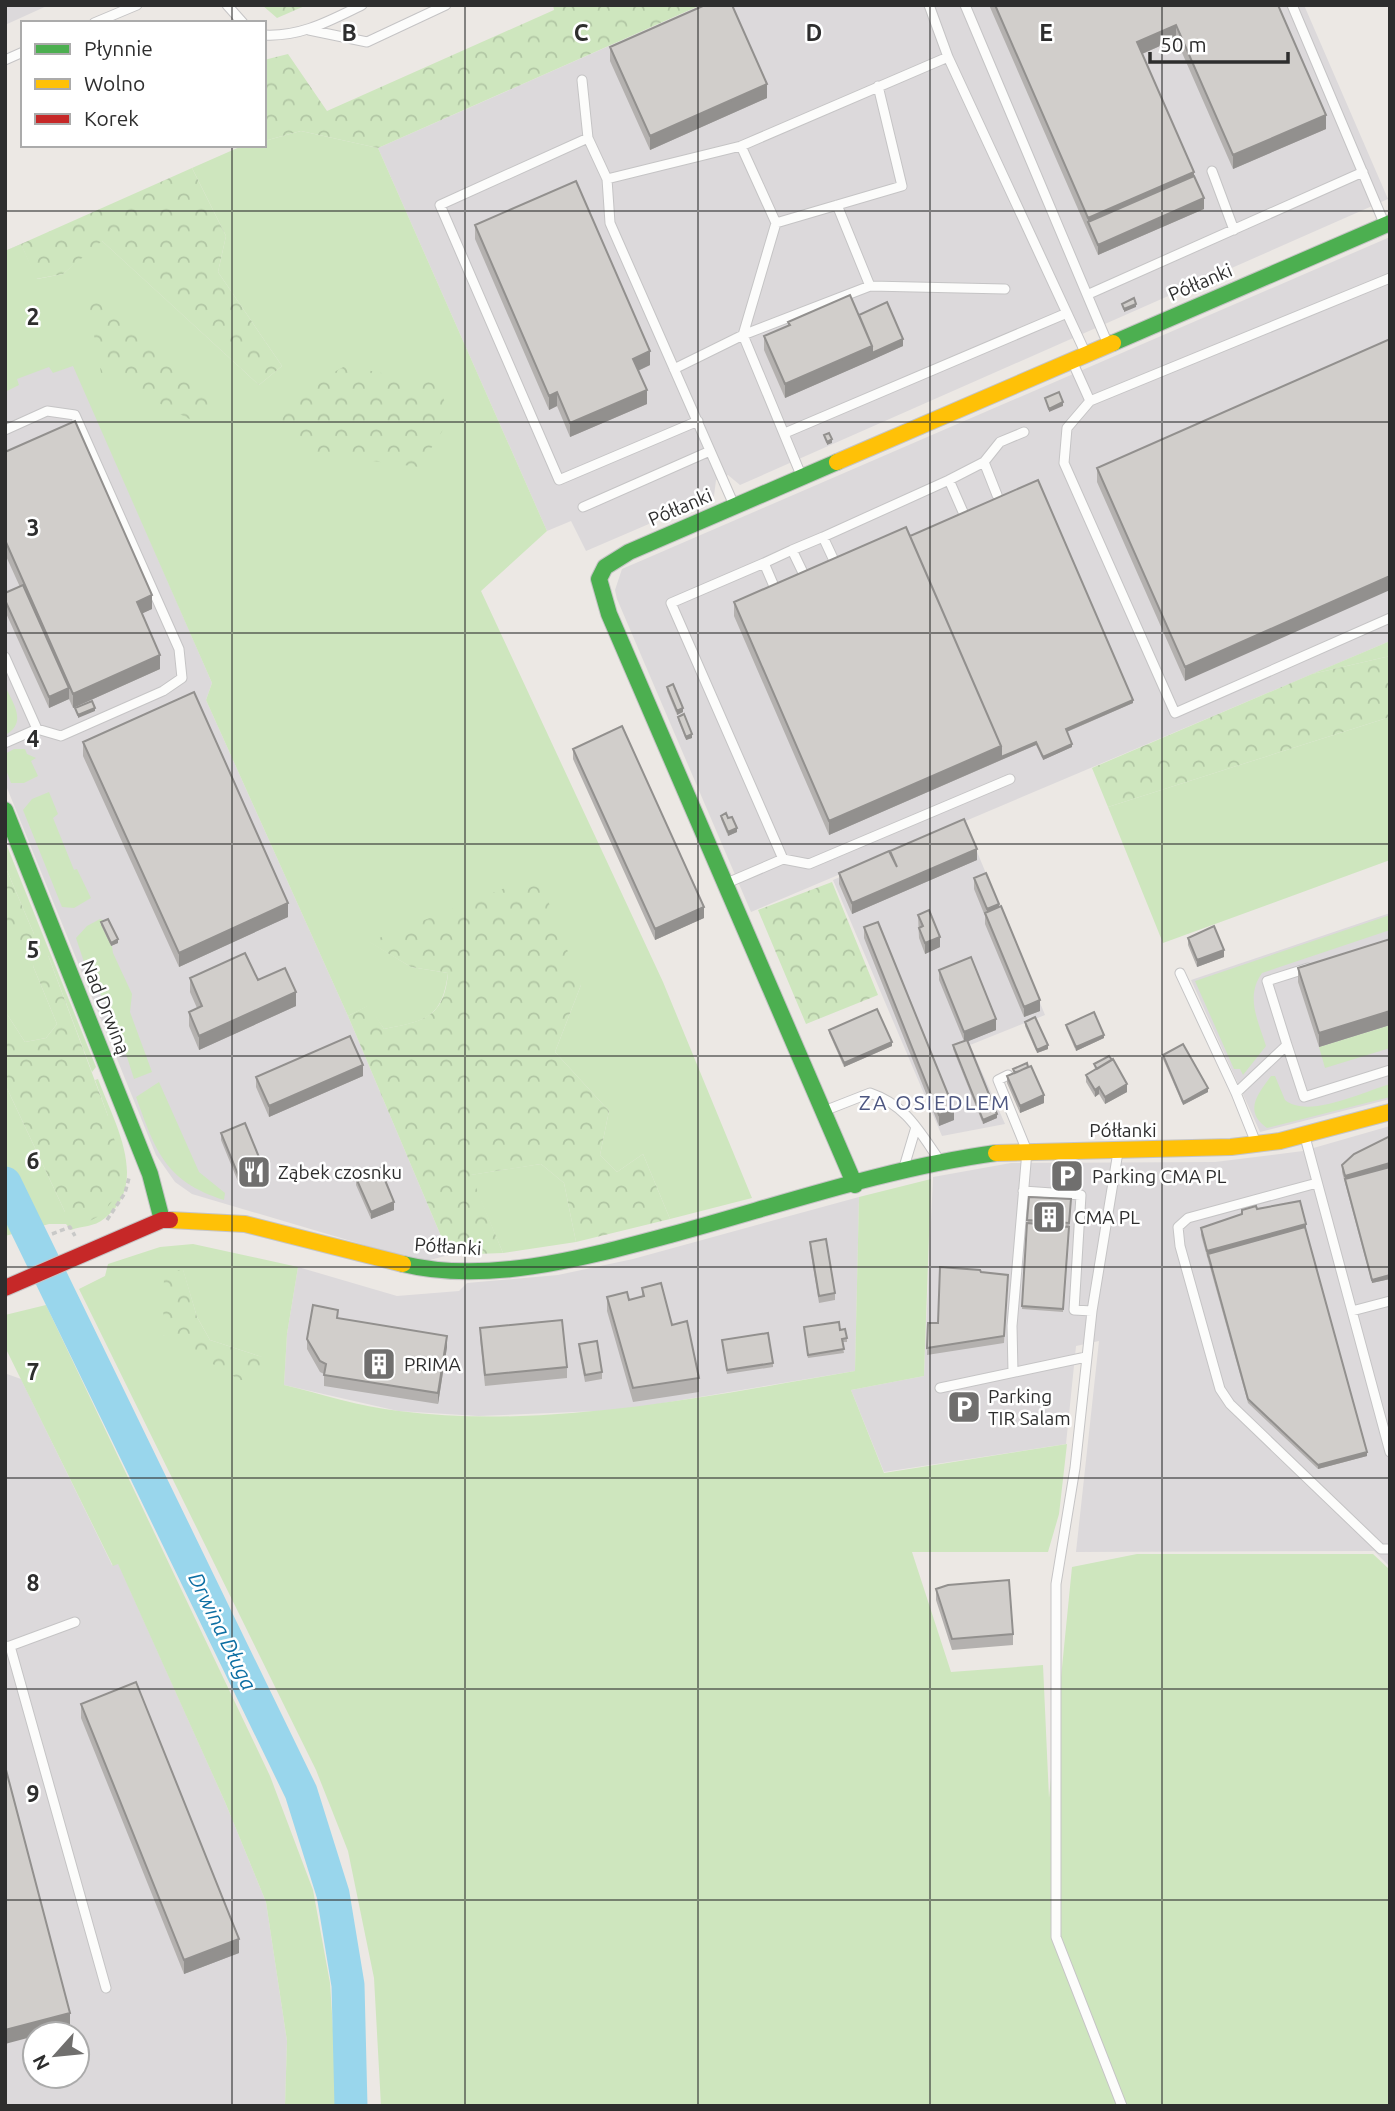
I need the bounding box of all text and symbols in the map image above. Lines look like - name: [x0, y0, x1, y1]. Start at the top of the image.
- text: B: [341, 20, 357, 45]
- text: C: [574, 20, 589, 45]
- text: D: [806, 20, 822, 45]
- text: E: [1039, 20, 1053, 45]
- legend: [21, 21, 266, 147]
- scale bar: [1150, 21, 1288, 65]
- text: 50 m: [1160, 32, 1207, 56]
- text: Płynnie: [84, 36, 153, 60]
- text: Wolno: [84, 71, 145, 95]
- text: Korek: [84, 106, 139, 130]
- street label: Półłanki: [1165, 259, 1235, 305]
- text: 2: [27, 304, 39, 329]
- street label: Półłanki: [645, 484, 715, 530]
- text: 3: [27, 515, 39, 540]
- text: 4: [27, 726, 40, 751]
- text: 5: [27, 937, 39, 962]
- street label: Nad Drwiną: [77, 957, 135, 1057]
- district label: ZA OSIEDLEM: [859, 1090, 1011, 1114]
- street label: Półłanki: [1089, 1119, 1157, 1141]
- text: 6: [27, 1148, 40, 1173]
- restaurant icon: Ząbek czosnku: [235, 1153, 273, 1191]
- parking icon: Parking CMA PL: [1048, 1157, 1086, 1195]
- place label: Ząbek czosnku: [278, 1161, 402, 1183]
- place label: Parking CMA PL: [1092, 1165, 1227, 1187]
- building icon: CMA PL: [1030, 1198, 1068, 1236]
- place label: CMA PL: [1074, 1206, 1140, 1228]
- street label: Półłanki: [414, 1233, 482, 1259]
- building icon: PRIMA: [360, 1345, 398, 1383]
- place label: PRIMA: [404, 1353, 462, 1375]
- text: 7: [27, 1359, 39, 1384]
- place label: Parking TIR Salam: [988, 1385, 1071, 1429]
- parking icon: Parking TIR Salam: [945, 1388, 983, 1426]
- water label: Drwina Długa: [184, 1568, 262, 1694]
- text: 8: [27, 1570, 39, 1595]
- text: 9: [27, 1781, 39, 1806]
- north arrow: [21, 2020, 91, 2090]
- text: N: [28, 2051, 54, 2074]

